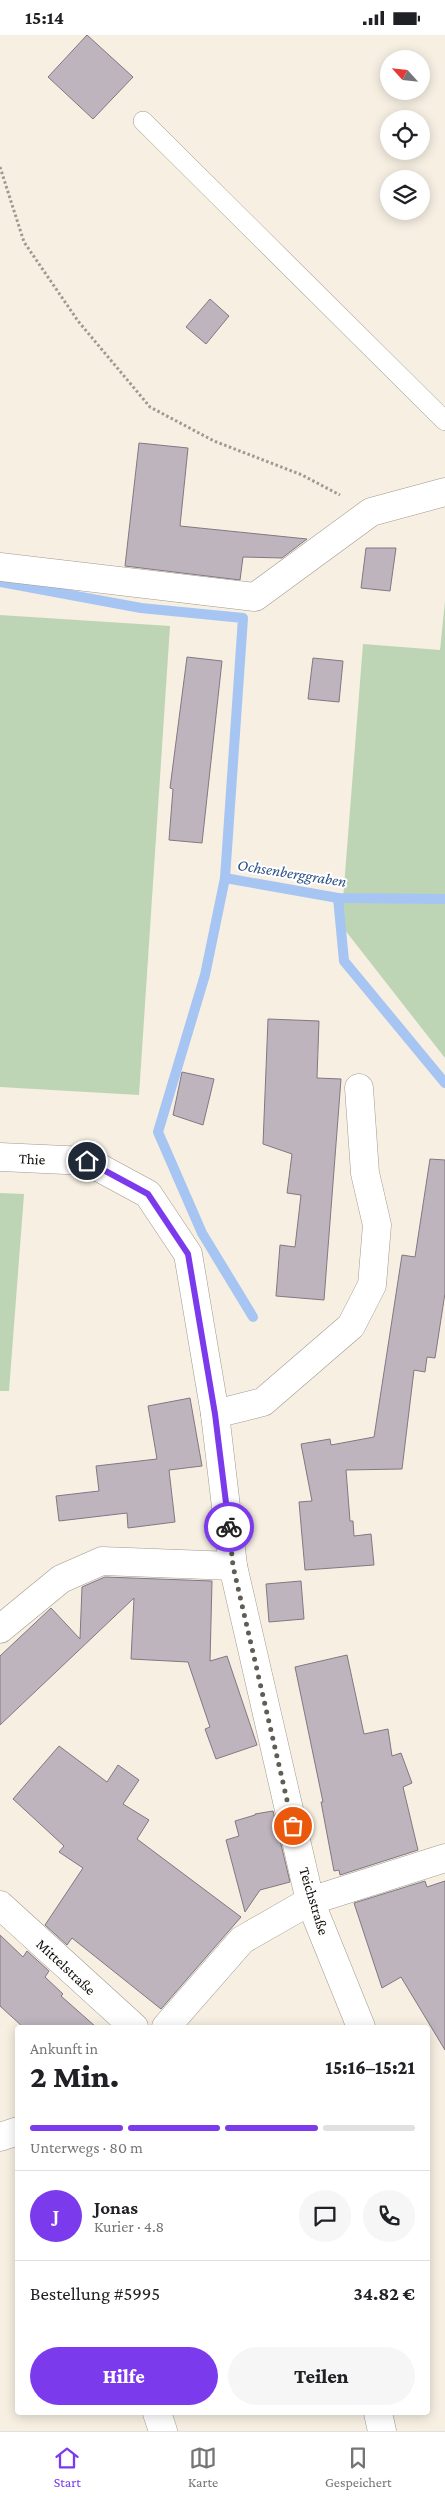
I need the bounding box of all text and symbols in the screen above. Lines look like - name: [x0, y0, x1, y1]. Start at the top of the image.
- text: 15:14: [25, 7, 64, 28]
- north arrow: [380, 50, 430, 100]
- map controls: [380, 50, 430, 220]
- button: locate: [380, 110, 430, 160]
- button: layers: [380, 170, 430, 220]
- water label: Ochsenberggraben: [236, 856, 348, 891]
- pin: [66, 1140, 108, 1182]
- icon: home: [73, 1147, 101, 1175]
- street label: Thie: [18, 1150, 46, 1168]
- courier: [204, 1502, 254, 1552]
- icon: bike: [215, 1513, 243, 1541]
- pin: [272, 1805, 314, 1847]
- icon: bag: [279, 1812, 307, 1840]
- street label: Teichstraße: [296, 1865, 332, 1937]
- street label: Mittelstraße: [33, 1936, 99, 1999]
- text: Ankunft in: [30, 2040, 98, 2057]
- text: 15:16–15:21: [325, 2057, 415, 2078]
- text: 2 Min.: [30, 2058, 119, 2094]
- text: Unterwegs · 80 m: [30, 2139, 143, 2156]
- button: chat: [299, 2190, 351, 2242]
- button: phone: [363, 2190, 415, 2242]
- text: Jonas: [94, 2197, 138, 2218]
- text: J: [53, 2205, 59, 2226]
- text: Kurier · 4.8: [94, 2218, 164, 2235]
- text: Bestellung #5995: [30, 2283, 160, 2304]
- text: 34.82 €: [353, 2283, 415, 2304]
- button: Hilfe: [30, 2347, 218, 2405]
- button: Teilen: [228, 2347, 415, 2405]
- tab: Start: [53, 2444, 81, 2490]
- tab: Karte: [188, 2444, 218, 2490]
- tab: Gespeichert: [325, 2444, 392, 2490]

